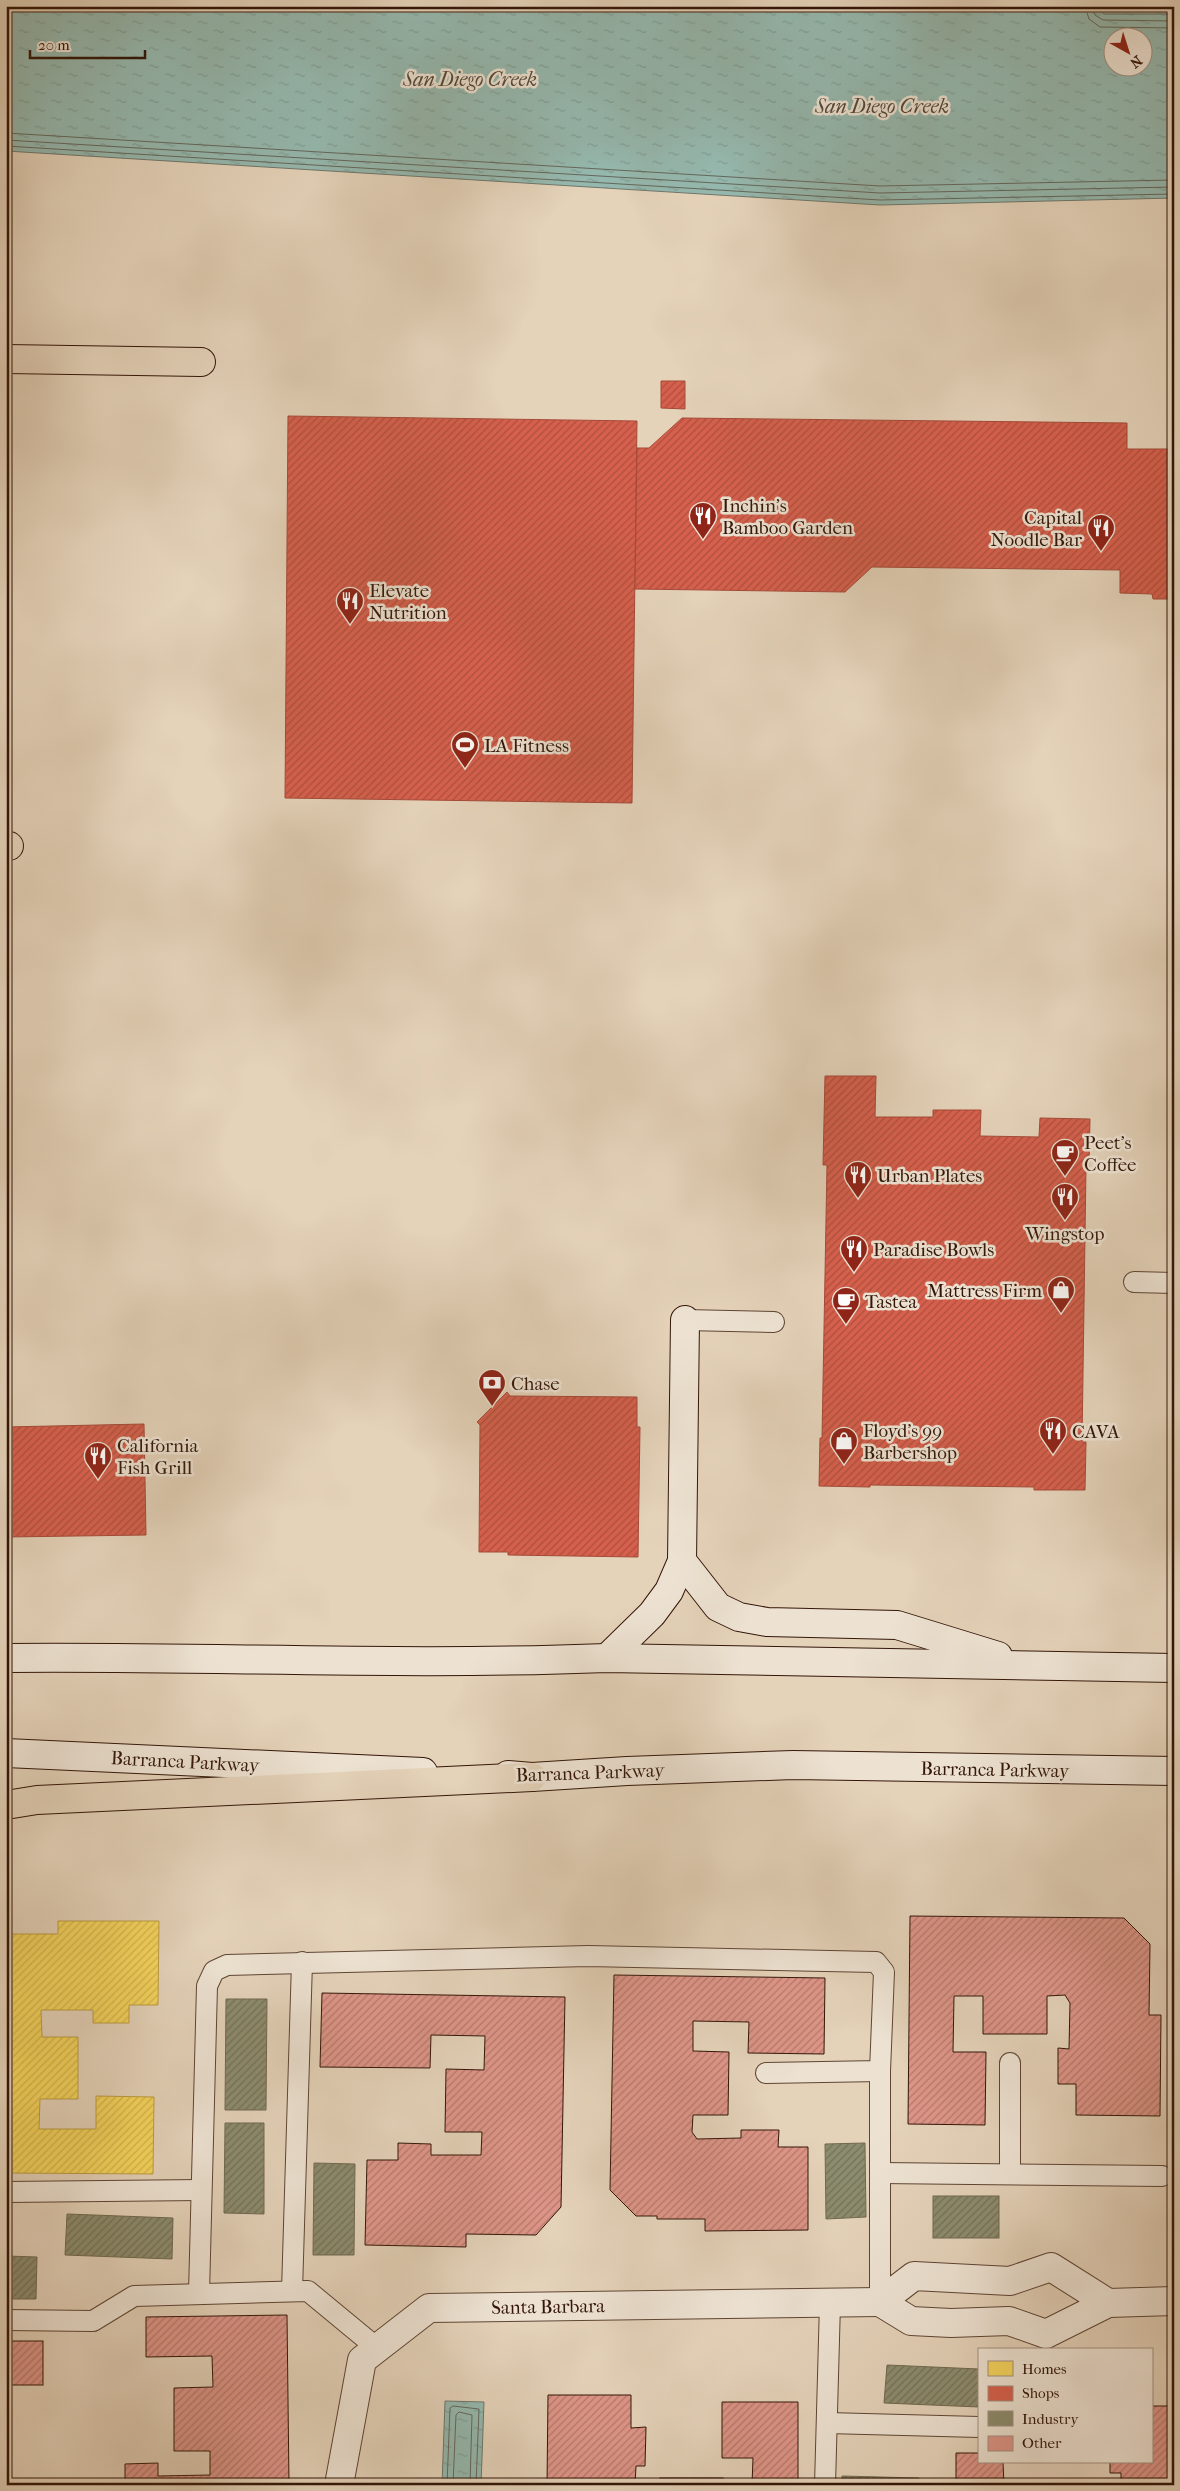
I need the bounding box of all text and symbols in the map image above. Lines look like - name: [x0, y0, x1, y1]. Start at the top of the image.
- scale bar: [30, 28, 145, 60]
- north arrow: [1102, 28, 1152, 78]
- text: 20 m: [38, 36, 70, 54]
- text: N: [1126, 52, 1145, 72]
- water label: San Diego Creek: [402, 68, 537, 91]
- water label: San Diego Creek: [814, 95, 949, 118]
- place label: Inchin’s Bamboo Garden: [722, 495, 853, 539]
- restaurant icon: Inchin’s Bamboo Garden: [688, 501, 718, 540]
- place label: Capital Noodle Bar: [990, 507, 1083, 551]
- restaurant icon: Capital Noodle Bar: [1086, 513, 1116, 552]
- place label: Elevate Nutrition: [369, 580, 447, 624]
- restaurant icon: Elevate Nutrition: [335, 586, 365, 625]
- sports icon: LA Fitness: [450, 730, 480, 769]
- place label: LA Fitness: [484, 735, 569, 757]
- place label: Peet's Coffee: [1084, 1132, 1136, 1176]
- cafe icon: Peet's Coffee: [1050, 1138, 1080, 1177]
- restaurant icon: Urban Plates: [843, 1160, 873, 1199]
- place label: Urban Plates: [877, 1165, 982, 1187]
- restaurant icon: Wingstop: [1050, 1182, 1080, 1221]
- place label: Wingstop: [1024, 1223, 1105, 1245]
- restaurant icon: Paradise Bowls: [839, 1234, 869, 1273]
- place label: Paradise Bowls: [873, 1239, 994, 1261]
- shop icon: Mattress Firm: [1046, 1275, 1076, 1314]
- place label: Mattress Firm: [927, 1280, 1042, 1302]
- cafe icon: Tastea: [831, 1286, 861, 1325]
- place label: Tastea: [865, 1291, 917, 1313]
- bank icon: Chase: [477, 1368, 507, 1407]
- place label: Chase: [511, 1373, 560, 1395]
- restaurant icon: CAVA: [1038, 1416, 1068, 1455]
- place label: Floyd's 99 Barbershop: [863, 1420, 957, 1464]
- place label: CAVA: [1072, 1421, 1120, 1443]
- shop icon: Floyd's 99 Barbershop: [829, 1426, 859, 1465]
- place label: California Fish Grill: [117, 1435, 199, 1479]
- restaurant icon: California Fish Grill: [83, 1441, 113, 1480]
- street label: Barranca Parkway: [110, 1747, 261, 1777]
- street label: Barranca Parkway: [921, 1758, 1070, 1782]
- street label: Barranca Parkway: [515, 1759, 666, 1787]
- street label: Santa Barbara: [491, 2295, 605, 2319]
- legend: [978, 2348, 1152, 2464]
- text: Homes: [1022, 2360, 1067, 2378]
- text: Shops: [1022, 2384, 1060, 2402]
- text: Industry: [1022, 2410, 1079, 2428]
- text: Other: [1022, 2434, 1062, 2452]

